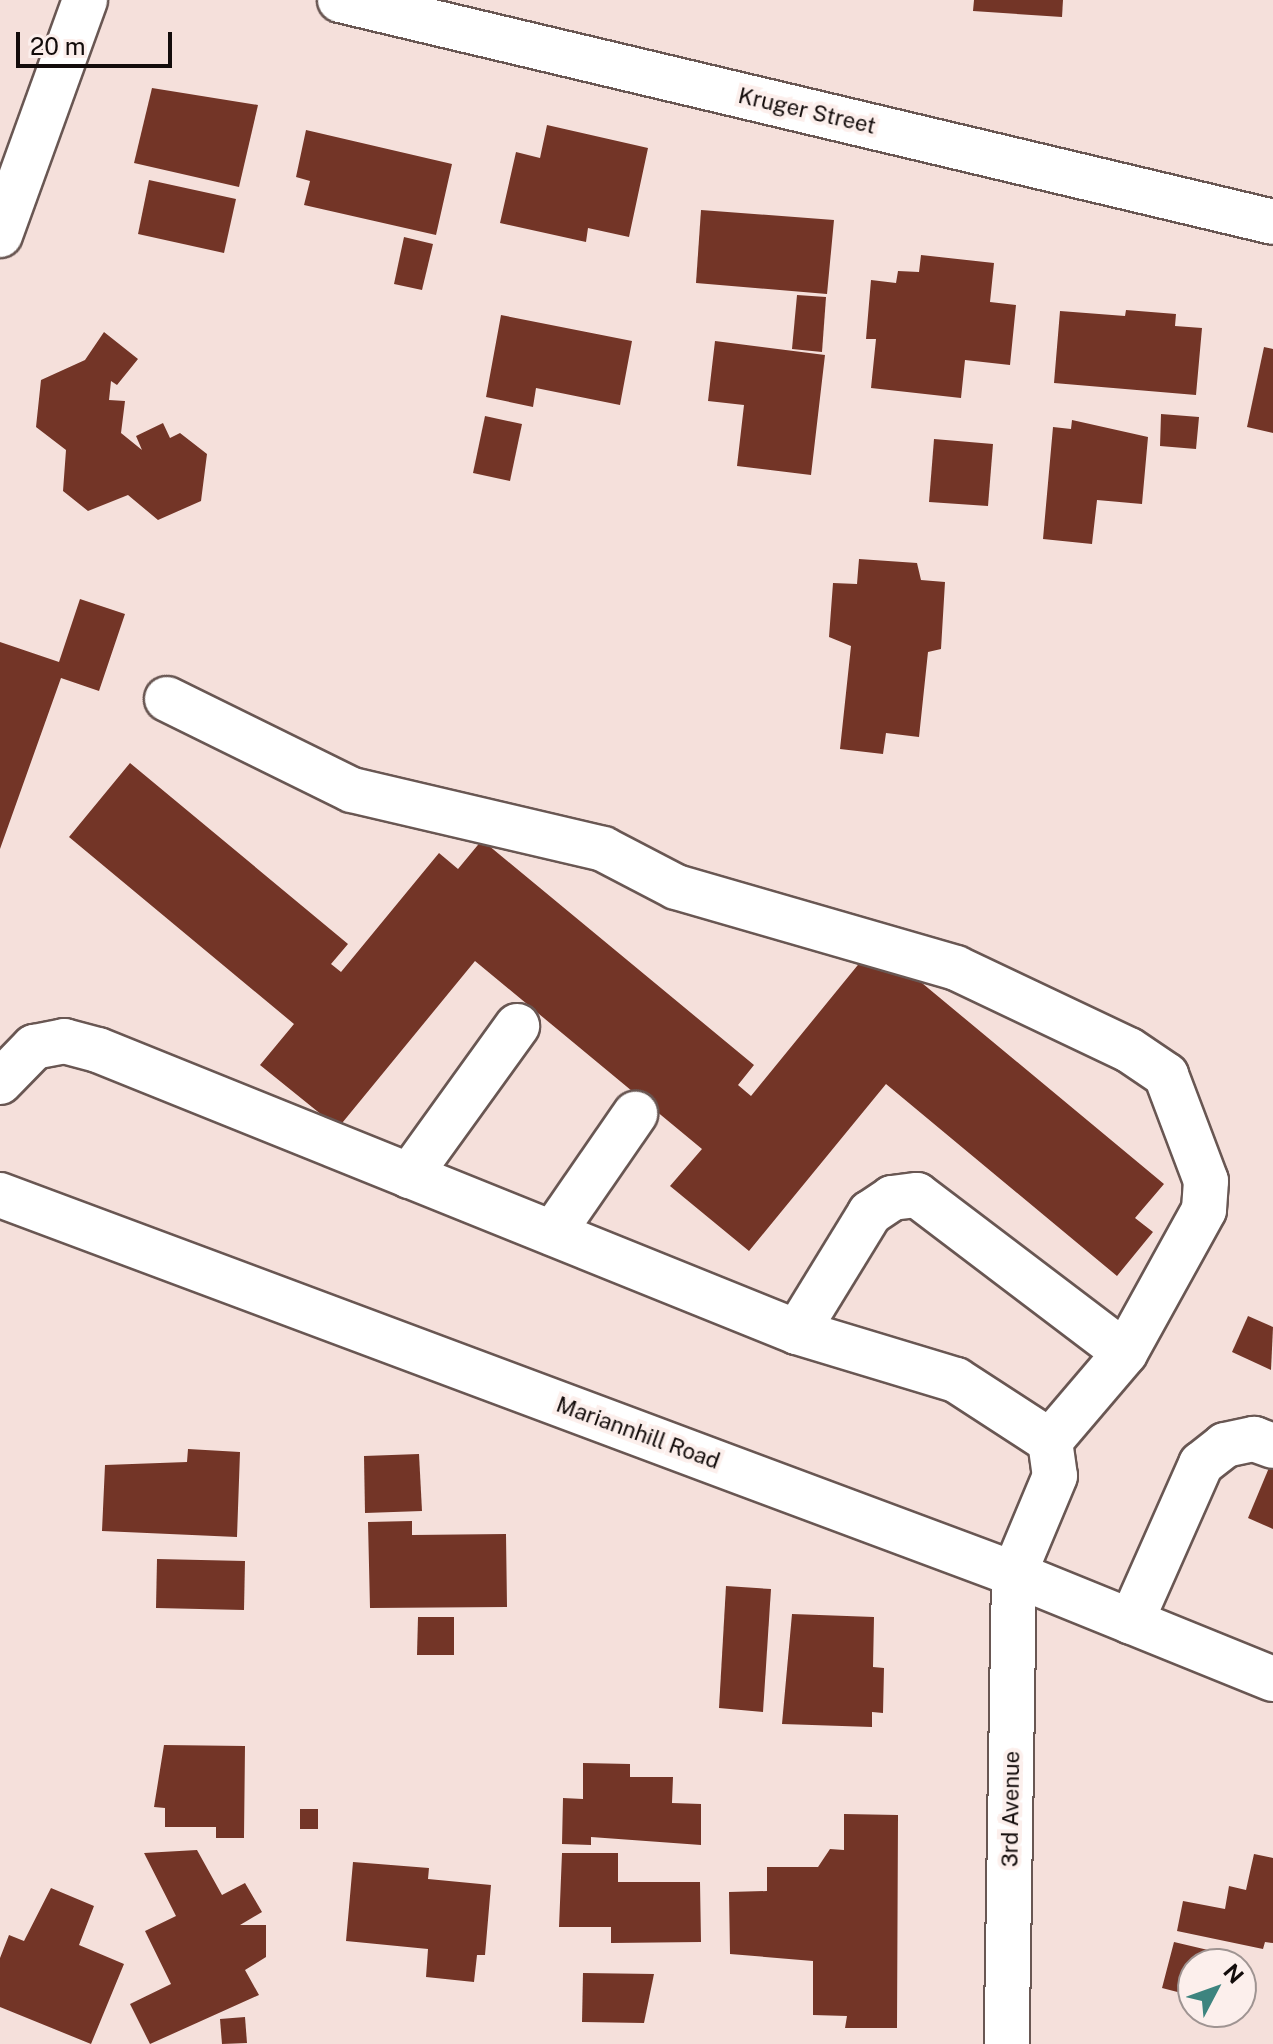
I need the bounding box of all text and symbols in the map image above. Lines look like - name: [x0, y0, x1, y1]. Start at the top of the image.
- scale bar: [20, 16, 176, 66]
- text: 20 m: [30, 32, 86, 60]
- street label: Kruger Street: [736, 82, 878, 140]
- street label: Mariannhill Road: [553, 1391, 723, 1475]
- street label: 3rd Avenue: [997, 1751, 1025, 1867]
- north arrow: [1177, 1948, 1257, 2028]
- text: N: [1218, 1959, 1249, 1989]

